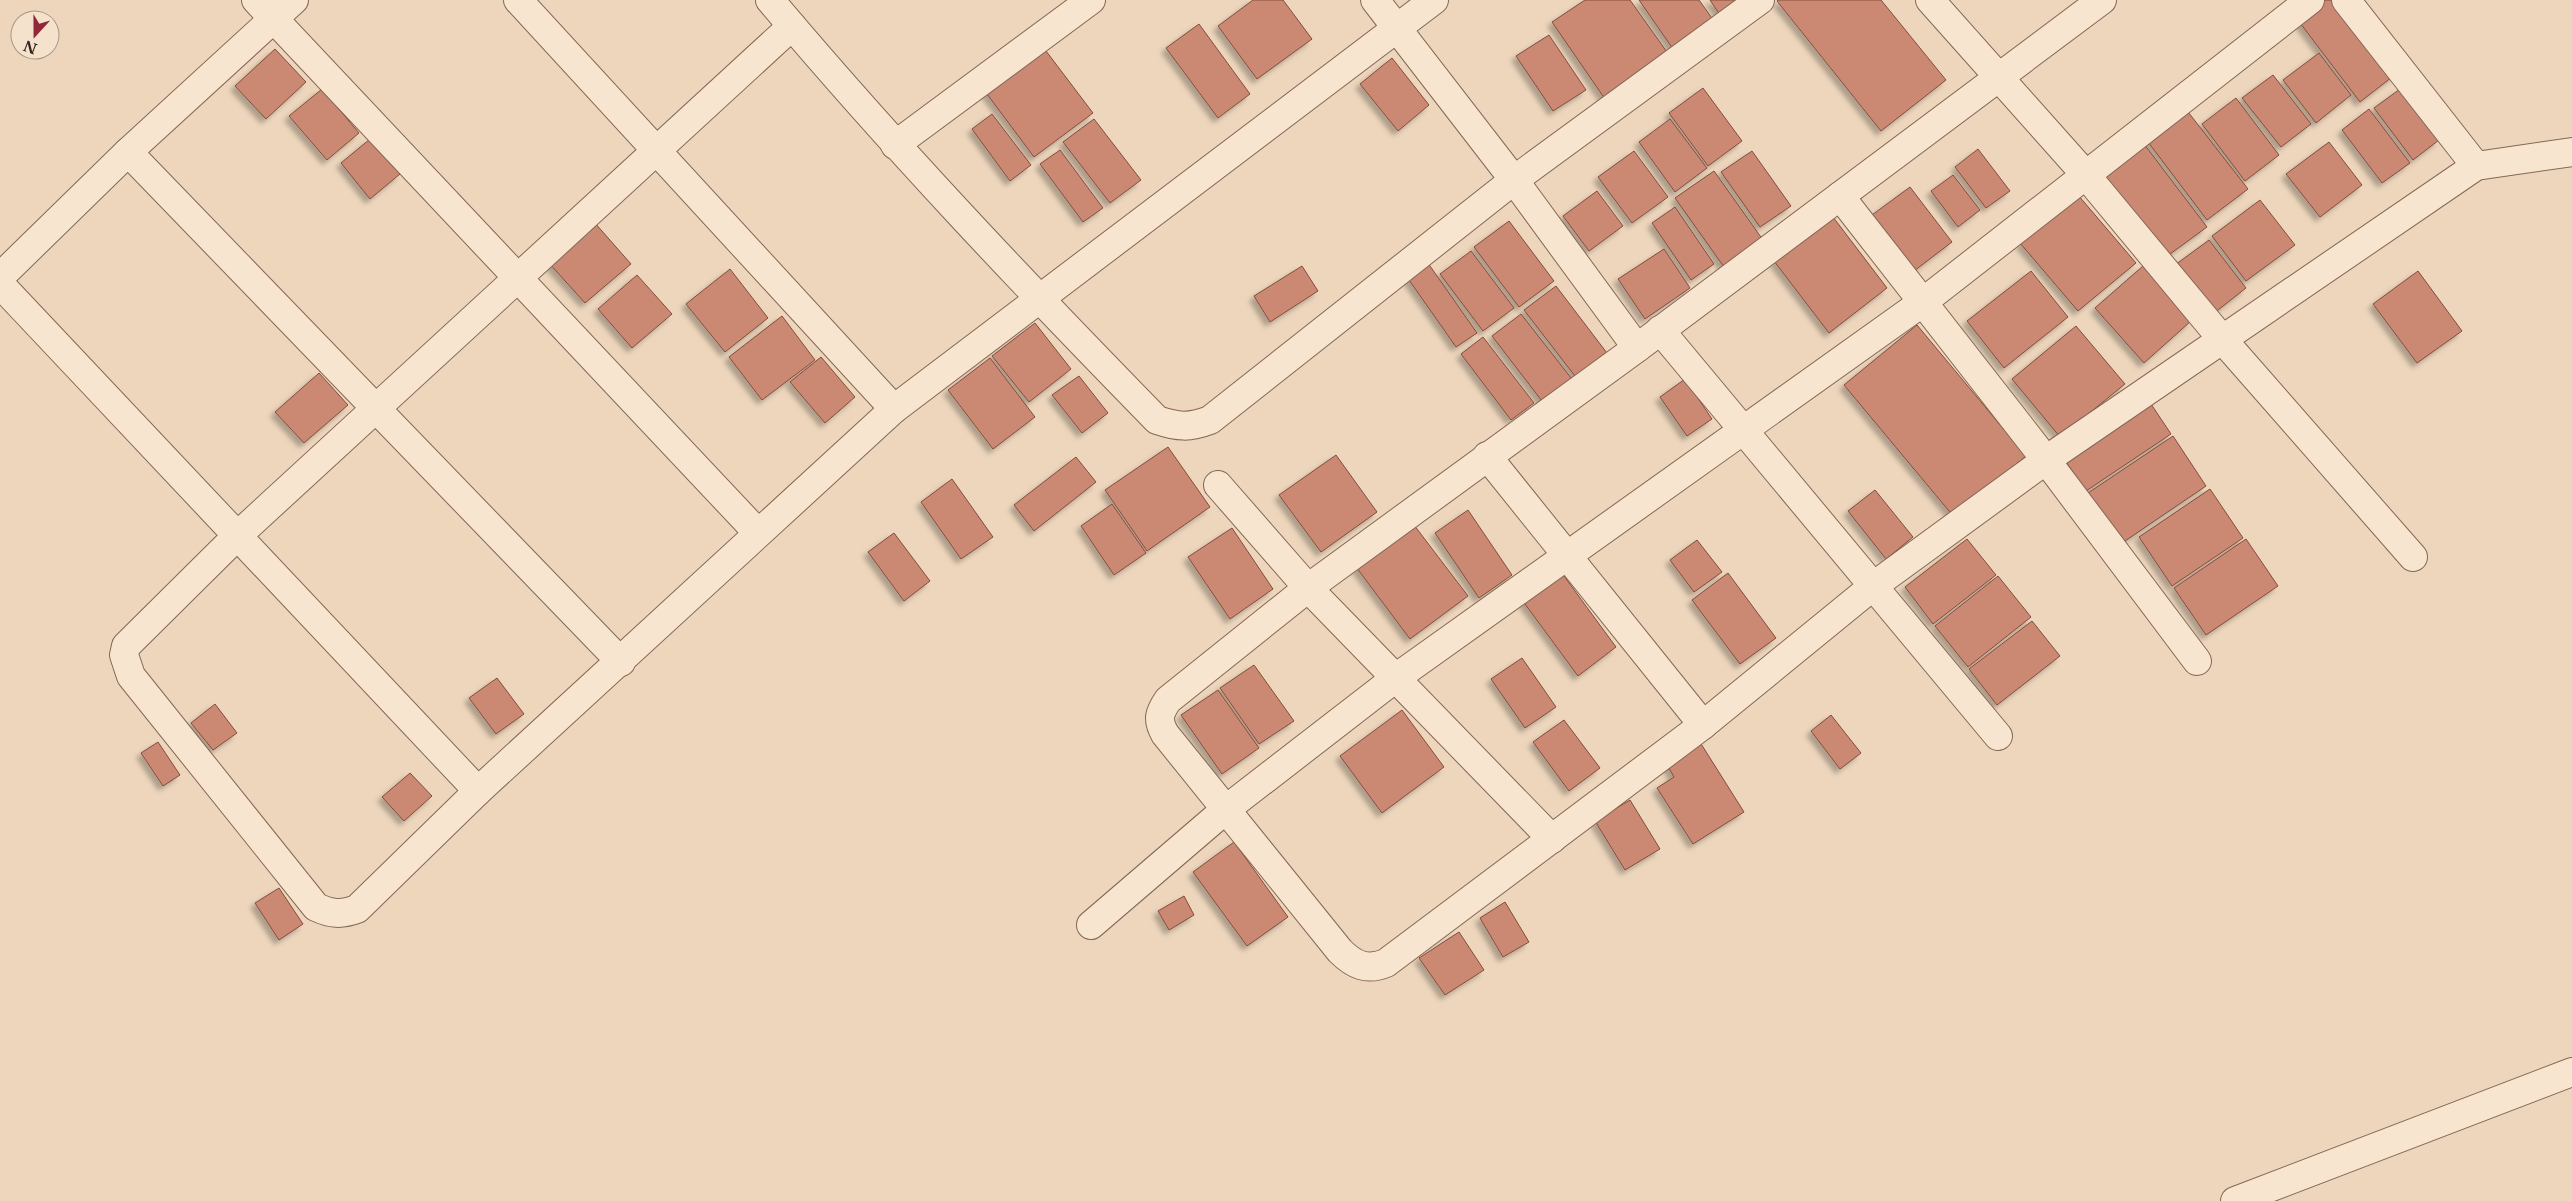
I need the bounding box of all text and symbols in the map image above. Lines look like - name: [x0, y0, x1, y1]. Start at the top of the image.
- north arrow: [10, 10, 60, 60]
- text: N: [21, 36, 40, 58]

